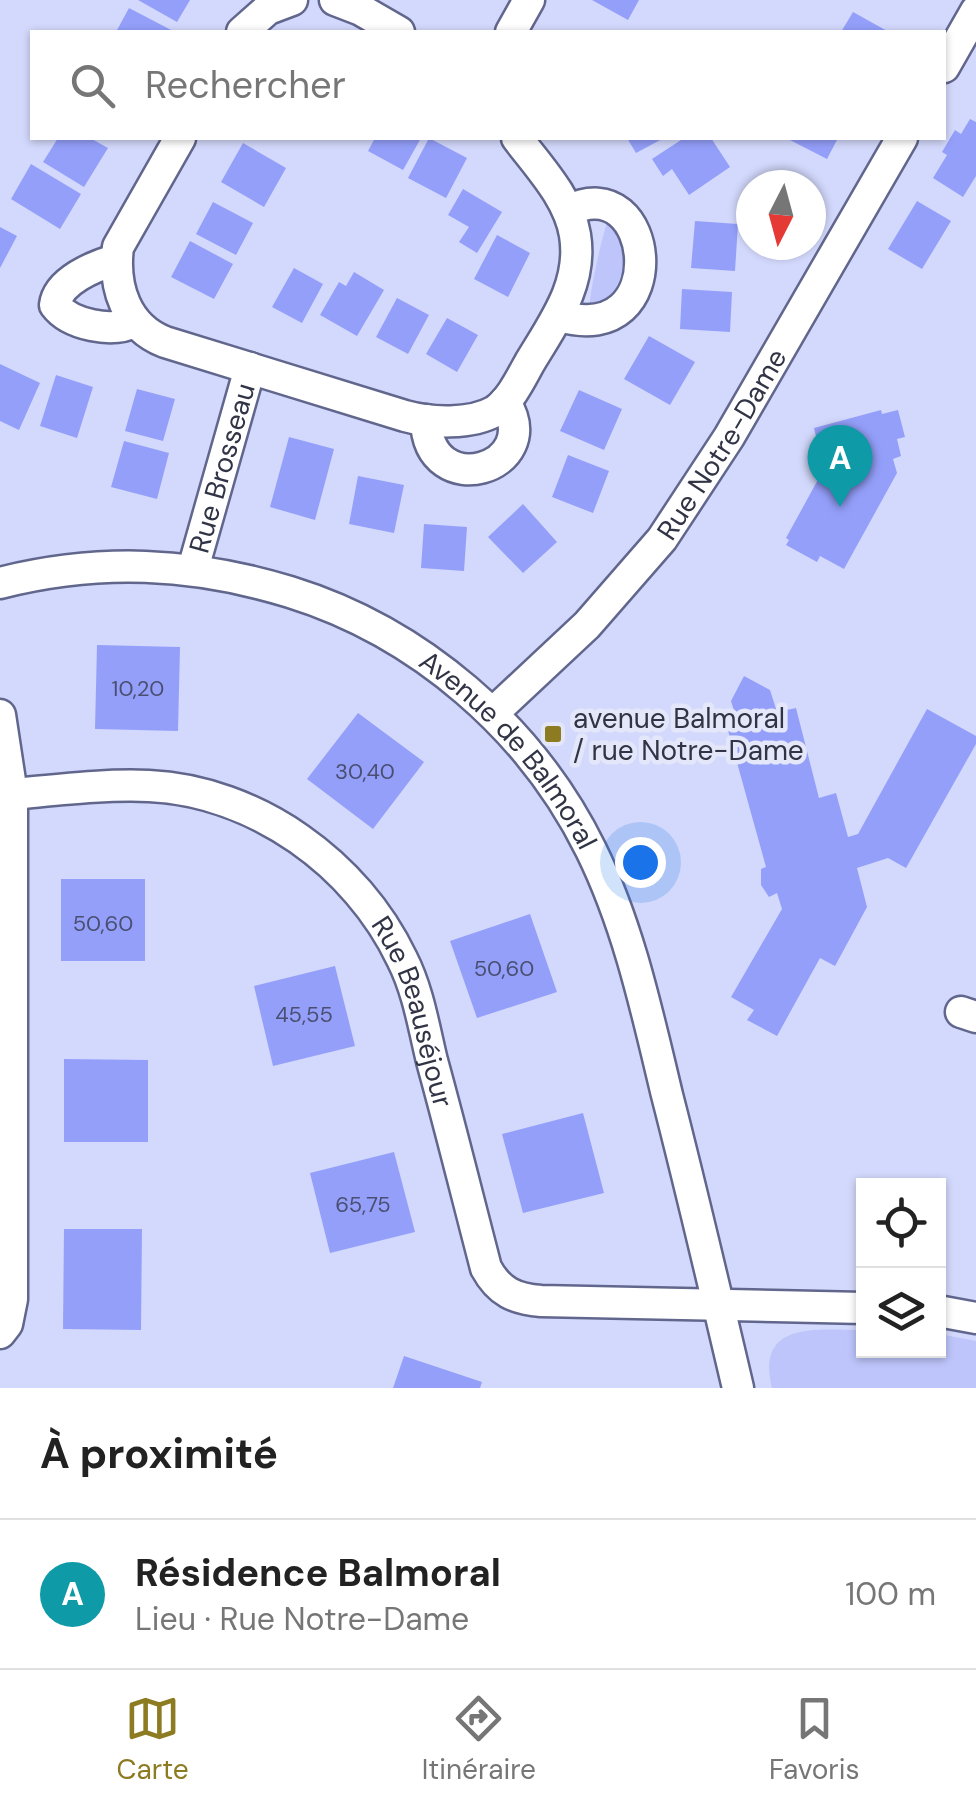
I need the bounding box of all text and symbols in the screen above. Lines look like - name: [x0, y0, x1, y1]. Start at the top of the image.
- search box: [30, 30, 946, 140]
- icon: search: [65, 58, 120, 113]
- text: Rechercher: [145, 60, 346, 110]
- north arrow: [736, 170, 826, 260]
- street label: Rue Notre-Dame: [648, 342, 795, 547]
- street label: Rue Brosseau: [180, 379, 264, 557]
- pin: A: [808, 424, 872, 507]
- street label: Avenue de Balmoral: [412, 642, 605, 855]
- house number: 10,20: [112, 674, 164, 703]
- place label: avenue Balmoral / rue Notre-Dame: [573, 700, 804, 769]
- marker: avenue Balmoral / rue Notre-Dame: [542, 723, 564, 745]
- house number: 30,40: [335, 757, 395, 786]
- your location: [615, 837, 666, 888]
- house number: 50,60: [73, 909, 133, 938]
- street label: Rue Beauséjour: [363, 909, 462, 1111]
- house number: 50,60: [474, 954, 534, 983]
- house number: 45,55: [275, 1000, 333, 1029]
- map controls: [856, 1178, 946, 1358]
- button: locate: [856, 1178, 946, 1268]
- house number: 65,75: [335, 1190, 391, 1219]
- button: layers: [856, 1268, 946, 1358]
- text: À proximité: [40, 1426, 278, 1481]
- text: Résidence Balmoral: [135, 1548, 501, 1598]
- text: A: [61, 1573, 84, 1615]
- text: 100 m: [845, 1573, 936, 1615]
- text: Lieu · Rue Notre-Dame: [135, 1598, 469, 1640]
- tab: Carte: [117, 1691, 189, 1788]
- tab: Itinéraire: [422, 1691, 536, 1788]
- tab: Favoris: [769, 1691, 859, 1788]

